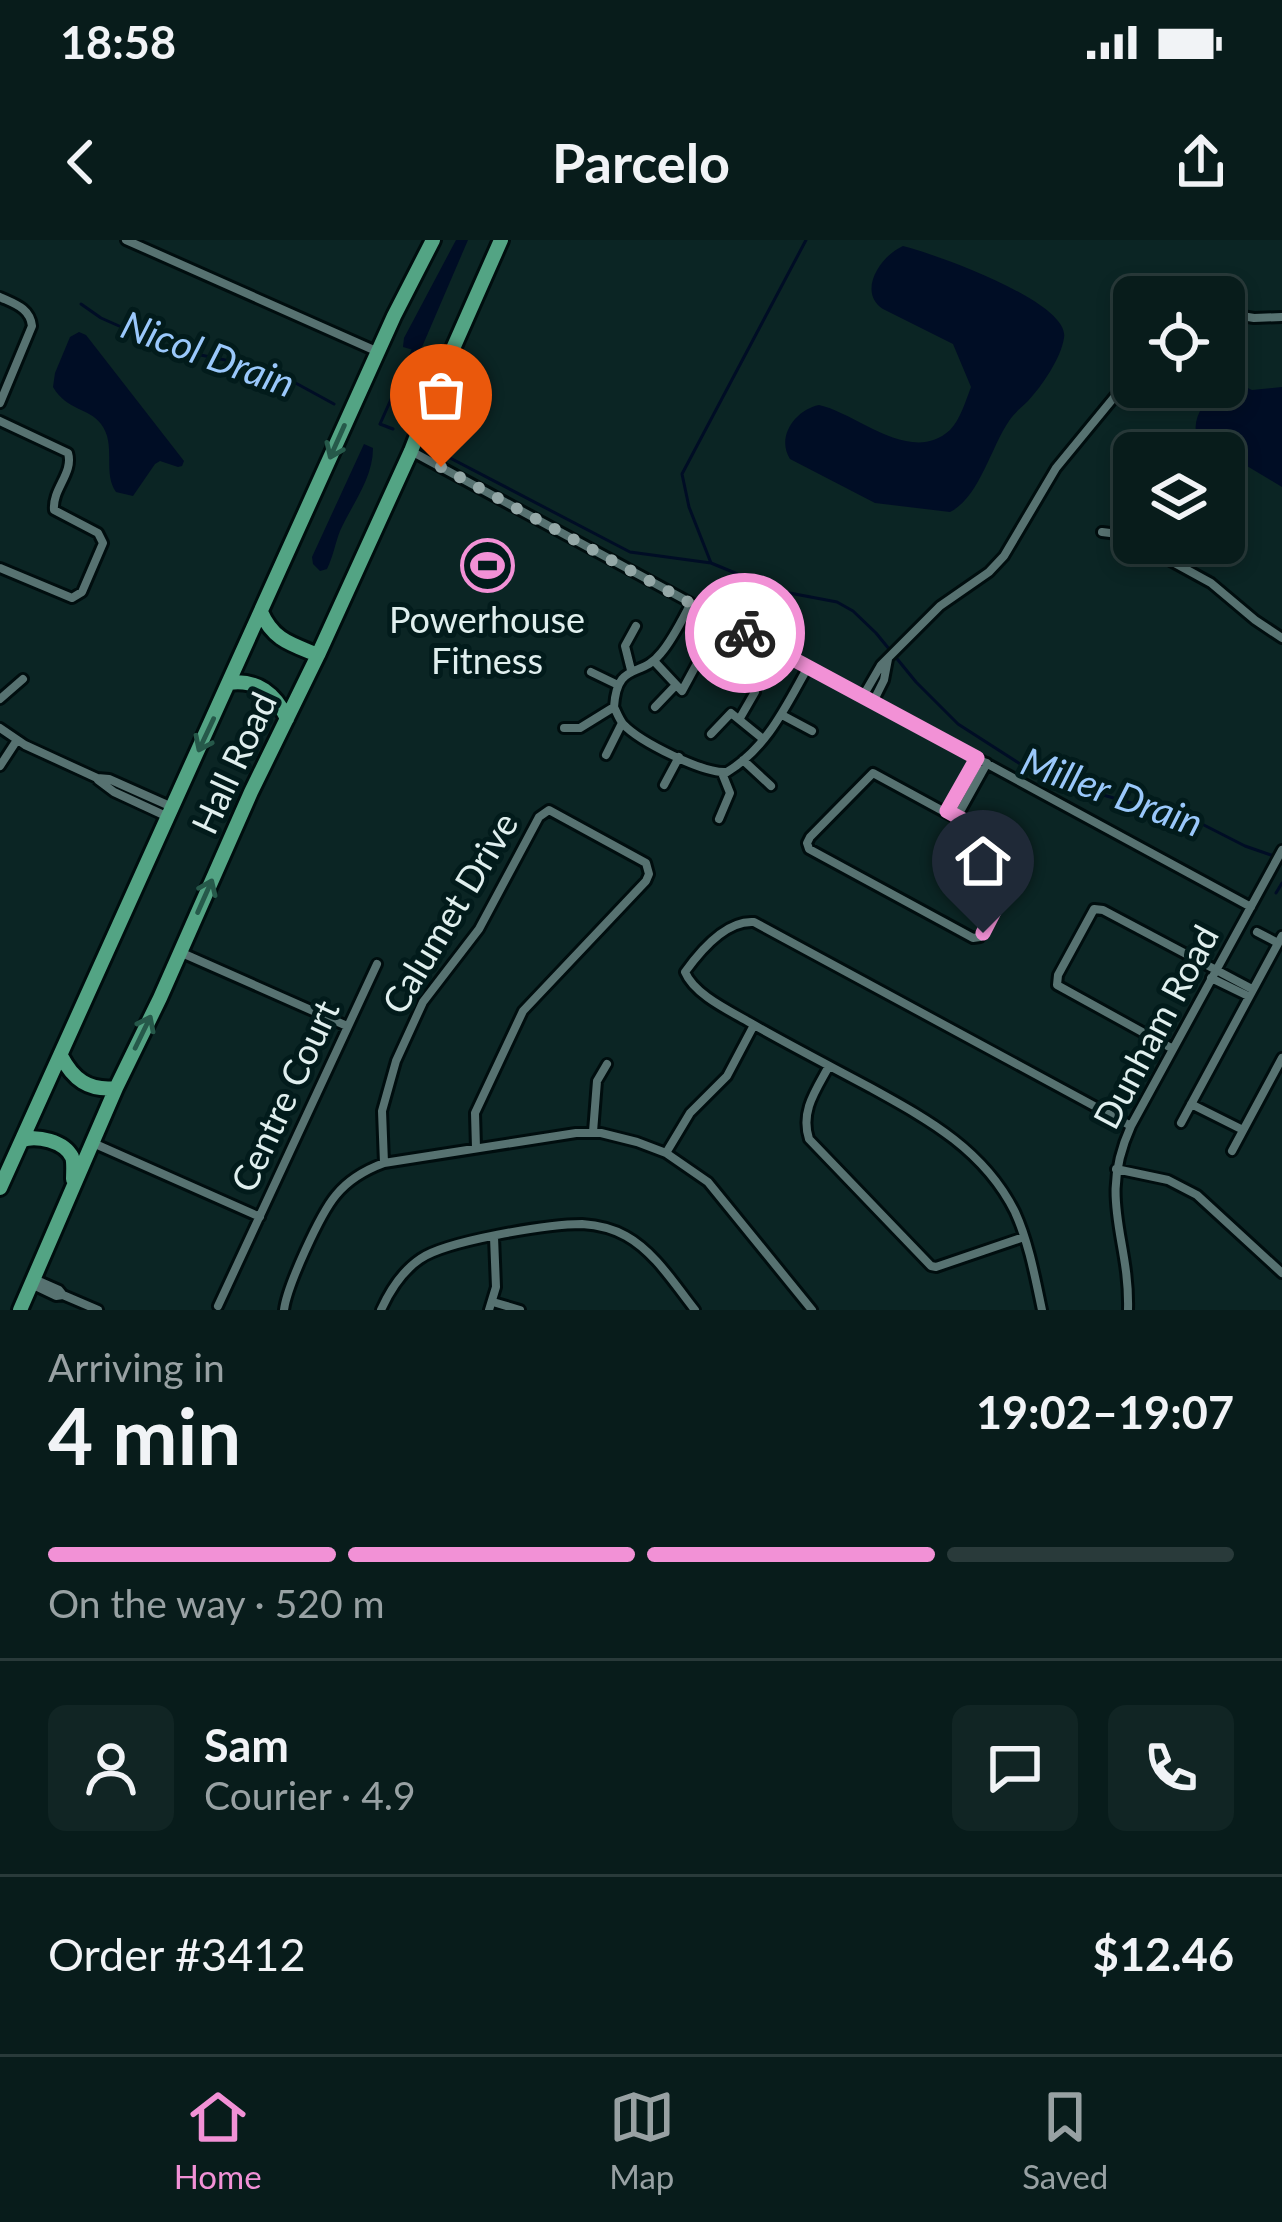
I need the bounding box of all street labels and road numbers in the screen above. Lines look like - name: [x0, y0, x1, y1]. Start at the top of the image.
- street label: Hall Road: [181, 685, 285, 840]
- street label: Calumet Drive: [372, 804, 526, 1021]
- street label: Dunham Road: [1083, 917, 1227, 1136]
- street label: Centre Court: [221, 993, 348, 1198]

